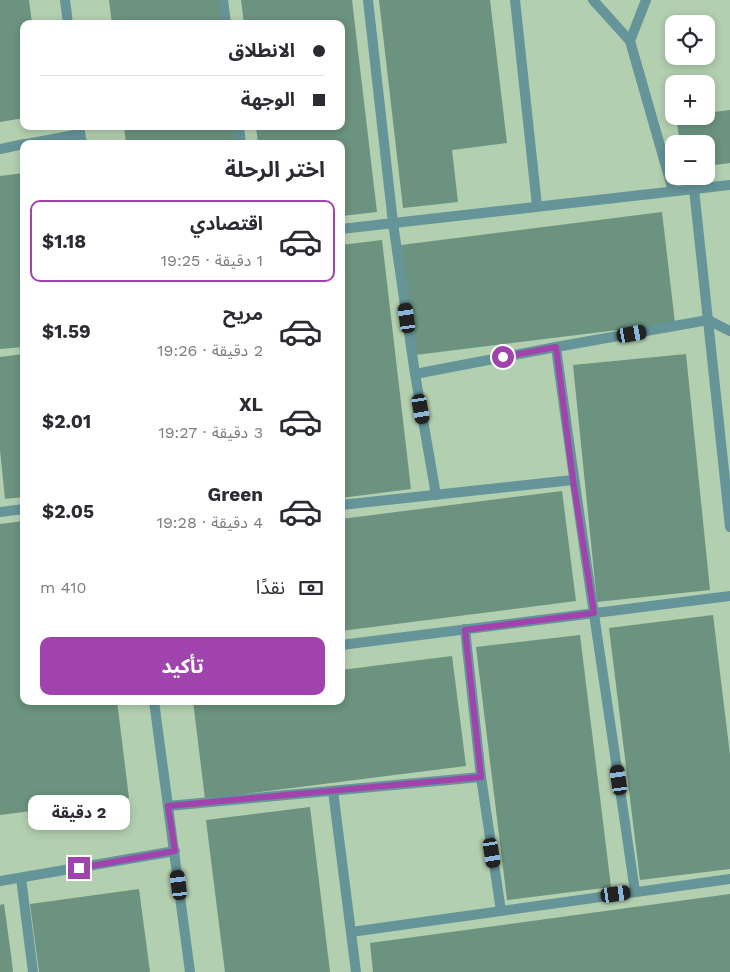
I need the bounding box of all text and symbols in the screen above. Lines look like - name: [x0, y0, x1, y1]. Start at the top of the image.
- map controls: [665, 15, 715, 185]
- button: locate: [665, 15, 715, 65]
- text: الانطلاق: [229, 39, 295, 62]
- button: +: [665, 75, 715, 125]
- text: الوجهة: [241, 88, 295, 111]
- button: −: [665, 135, 715, 185]
- text: اختر الرحلة: [225, 157, 325, 182]
- text: اقتصادي: [190, 212, 263, 235]
- icon: car: [278, 219, 323, 264]
- text: $1.18: [42, 230, 86, 253]
- text: 1 دقيقة · 19:25: [161, 251, 263, 270]
- text: مريح: [223, 302, 263, 325]
- car: [397, 302, 416, 334]
- icon: car: [278, 309, 323, 354]
- text: $1.59: [42, 320, 91, 343]
- car: [615, 324, 648, 344]
- text: 2 دقيقة · 19:26: [157, 341, 263, 360]
- route start: [492, 346, 514, 368]
- text: XL: [239, 393, 263, 416]
- car: [411, 393, 430, 425]
- icon: car: [278, 399, 323, 444]
- text: $2.01: [42, 410, 91, 433]
- text: 3 دقيقة · 19:27: [158, 423, 263, 442]
- text: Green: [207, 483, 263, 506]
- icon: car: [278, 489, 323, 534]
- text: $2.05: [42, 500, 94, 523]
- text: 4 دقيقة · 19:28: [157, 513, 263, 532]
- icon: cash: [297, 574, 325, 602]
- text: نقدًا: [256, 576, 285, 599]
- text: 410 m: [40, 578, 86, 597]
- button: تأكيد: [40, 637, 325, 695]
- car: [609, 764, 628, 796]
- callout: 2 دقيقة: [28, 796, 130, 830]
- text: 2 دقيقة: [52, 803, 106, 822]
- car: [482, 837, 501, 869]
- route end: [68, 857, 90, 879]
- car: [169, 869, 188, 901]
- car: [600, 884, 631, 904]

